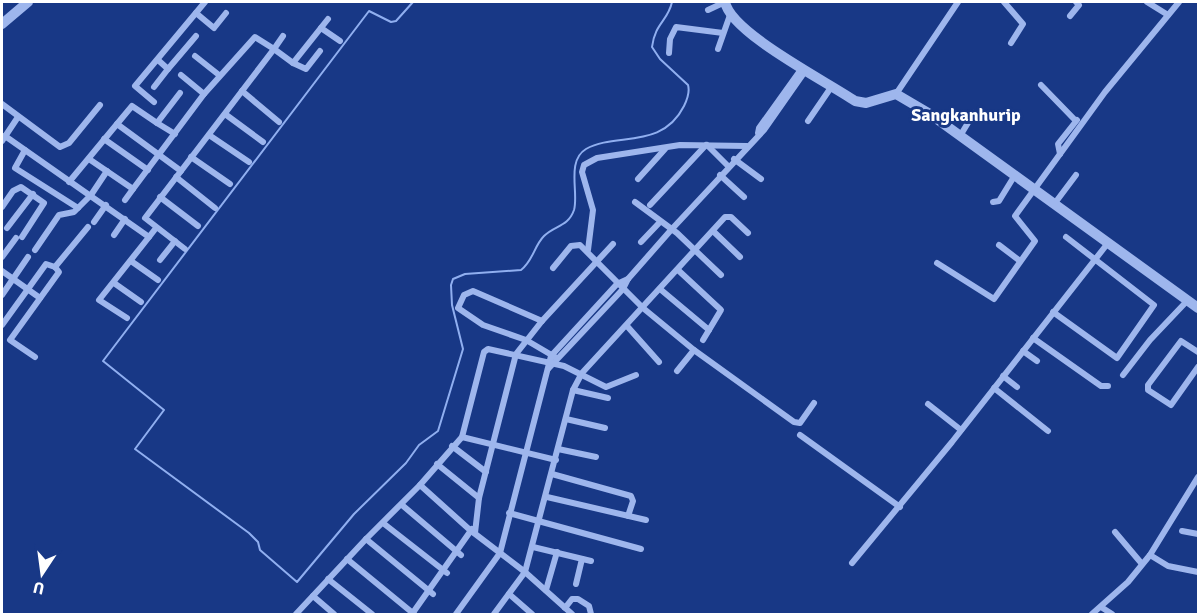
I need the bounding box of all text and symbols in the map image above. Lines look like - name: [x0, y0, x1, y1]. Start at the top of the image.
- district label: Sangkanhurip: [911, 104, 1021, 126]
- north arrow: [12, 544, 72, 604]
- text: U: [31, 577, 46, 599]

